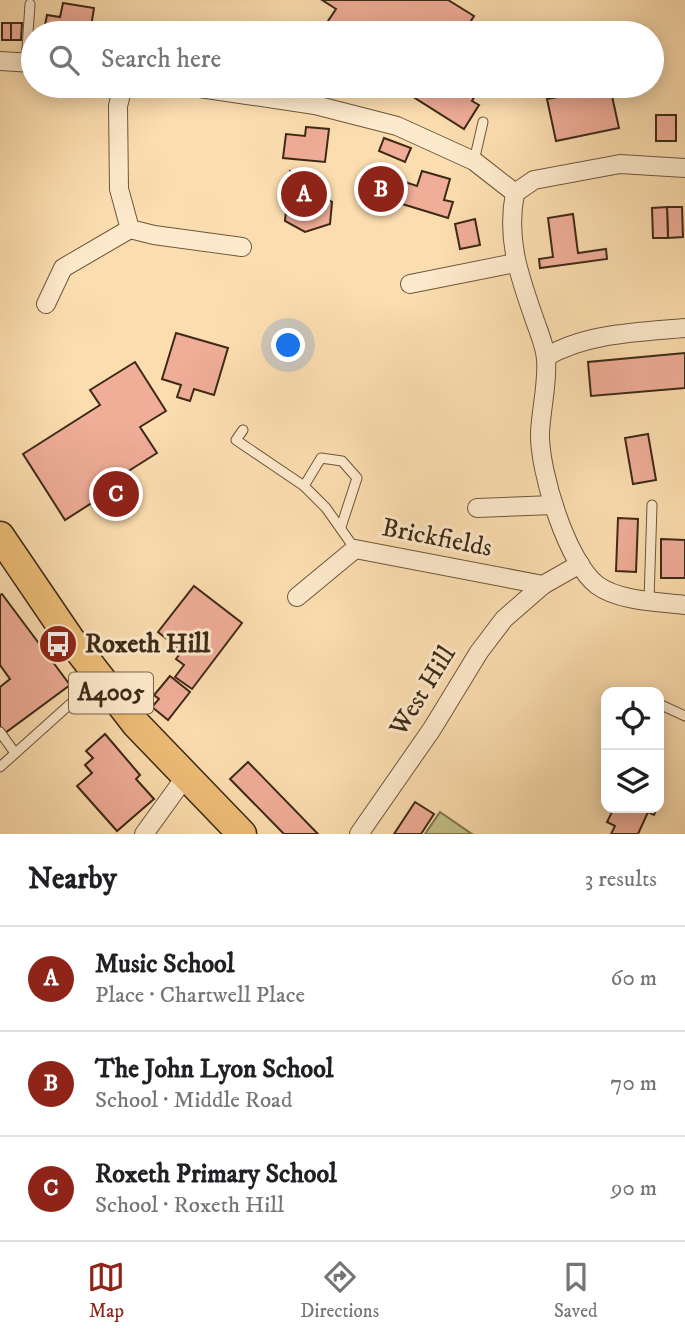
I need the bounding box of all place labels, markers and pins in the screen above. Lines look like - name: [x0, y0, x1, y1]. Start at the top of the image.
- pin: B: [358, 163, 404, 215]
- pin: A: [281, 168, 327, 220]
- pin: C: [93, 468, 139, 520]
- bus stop icon: Roxeth Hill: [37, 623, 79, 665]
- place label: Roxeth Hill: [85, 628, 211, 661]

